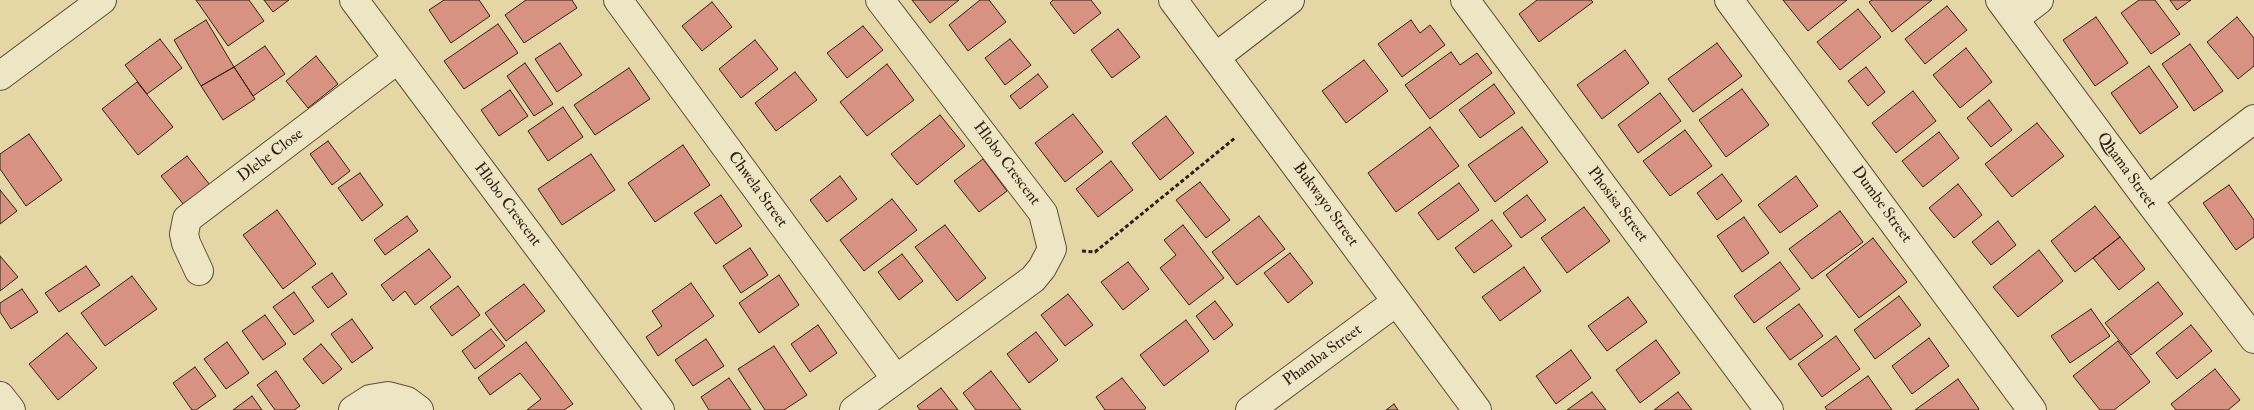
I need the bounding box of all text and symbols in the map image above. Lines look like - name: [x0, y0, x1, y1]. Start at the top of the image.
- street label: Hlobo Crescent: [968, 118, 1044, 210]
- street label: Dlebe Close: [234, 125, 308, 187]
- street label: Qhama Street: [2092, 129, 2160, 213]
- street label: Chwela Street: [723, 148, 791, 232]
- street label: Hlobo Crescent: [469, 159, 545, 251]
- street label: Bukwayo Street: [1288, 159, 1362, 251]
- street label: Dumbe Street: [1847, 163, 1915, 247]
- street label: Phosisa Street: [1582, 164, 1652, 246]
- street label: Phamba Street: [1280, 321, 1366, 391]

